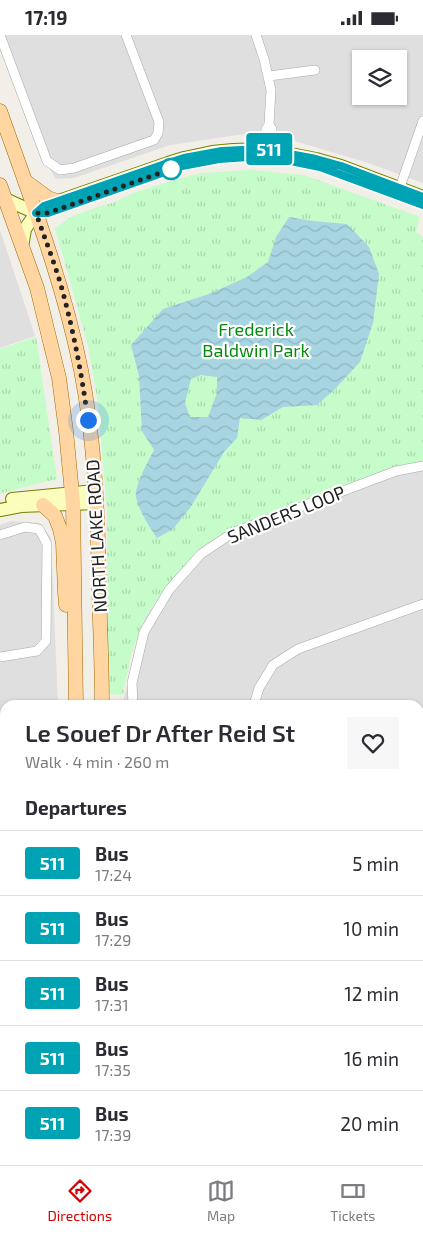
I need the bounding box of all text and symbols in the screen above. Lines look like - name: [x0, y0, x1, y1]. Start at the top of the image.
- text: 17:19: [25, 6, 68, 29]
- map controls: [352, 50, 407, 105]
- button: layers: [352, 50, 407, 105]
- line badge: 511: [240, 133, 298, 165]
- text: 511: [256, 138, 282, 160]
- unlabelled marker: [160, 158, 182, 180]
- park label: Frederick Baldwin Park: [202, 318, 310, 361]
- your location: [76, 408, 101, 433]
- street label: NORTH LAKE ROAD: [81, 459, 111, 613]
- street label: SANDERS LOOP: [224, 480, 348, 548]
- button: heart: [347, 717, 399, 769]
- text: Le Souef Dr After Reid St: [25, 718, 295, 747]
- text: Walk · 4 min · 260 m: [25, 752, 169, 771]
- text: Departures: [25, 796, 127, 819]
- text: Bus: [95, 842, 129, 865]
- text: 511: [40, 852, 65, 874]
- text: 5 min: [352, 852, 399, 875]
- text: 17:24: [95, 865, 132, 884]
- text: Bus: [95, 907, 129, 930]
- text: 511: [40, 917, 65, 939]
- text: 10 min: [343, 917, 399, 940]
- text: 17:29: [95, 930, 131, 949]
- text: Bus: [95, 972, 129, 995]
- text: 511: [40, 982, 65, 1004]
- text: 12 min: [344, 982, 399, 1005]
- text: 17:31: [95, 995, 129, 1014]
- text: Bus: [95, 1037, 129, 1060]
- text: 511: [40, 1047, 65, 1069]
- text: 16 min: [344, 1047, 399, 1070]
- text: 17:35: [95, 1060, 131, 1079]
- text: Bus: [95, 1102, 129, 1125]
- text: 511: [40, 1112, 65, 1134]
- text: 20 min: [340, 1112, 399, 1135]
- text: 17:39: [95, 1125, 131, 1144]
- tab: Directions: [47, 1177, 112, 1224]
- tab: Map: [207, 1177, 235, 1224]
- tab: Tickets: [330, 1177, 375, 1224]

